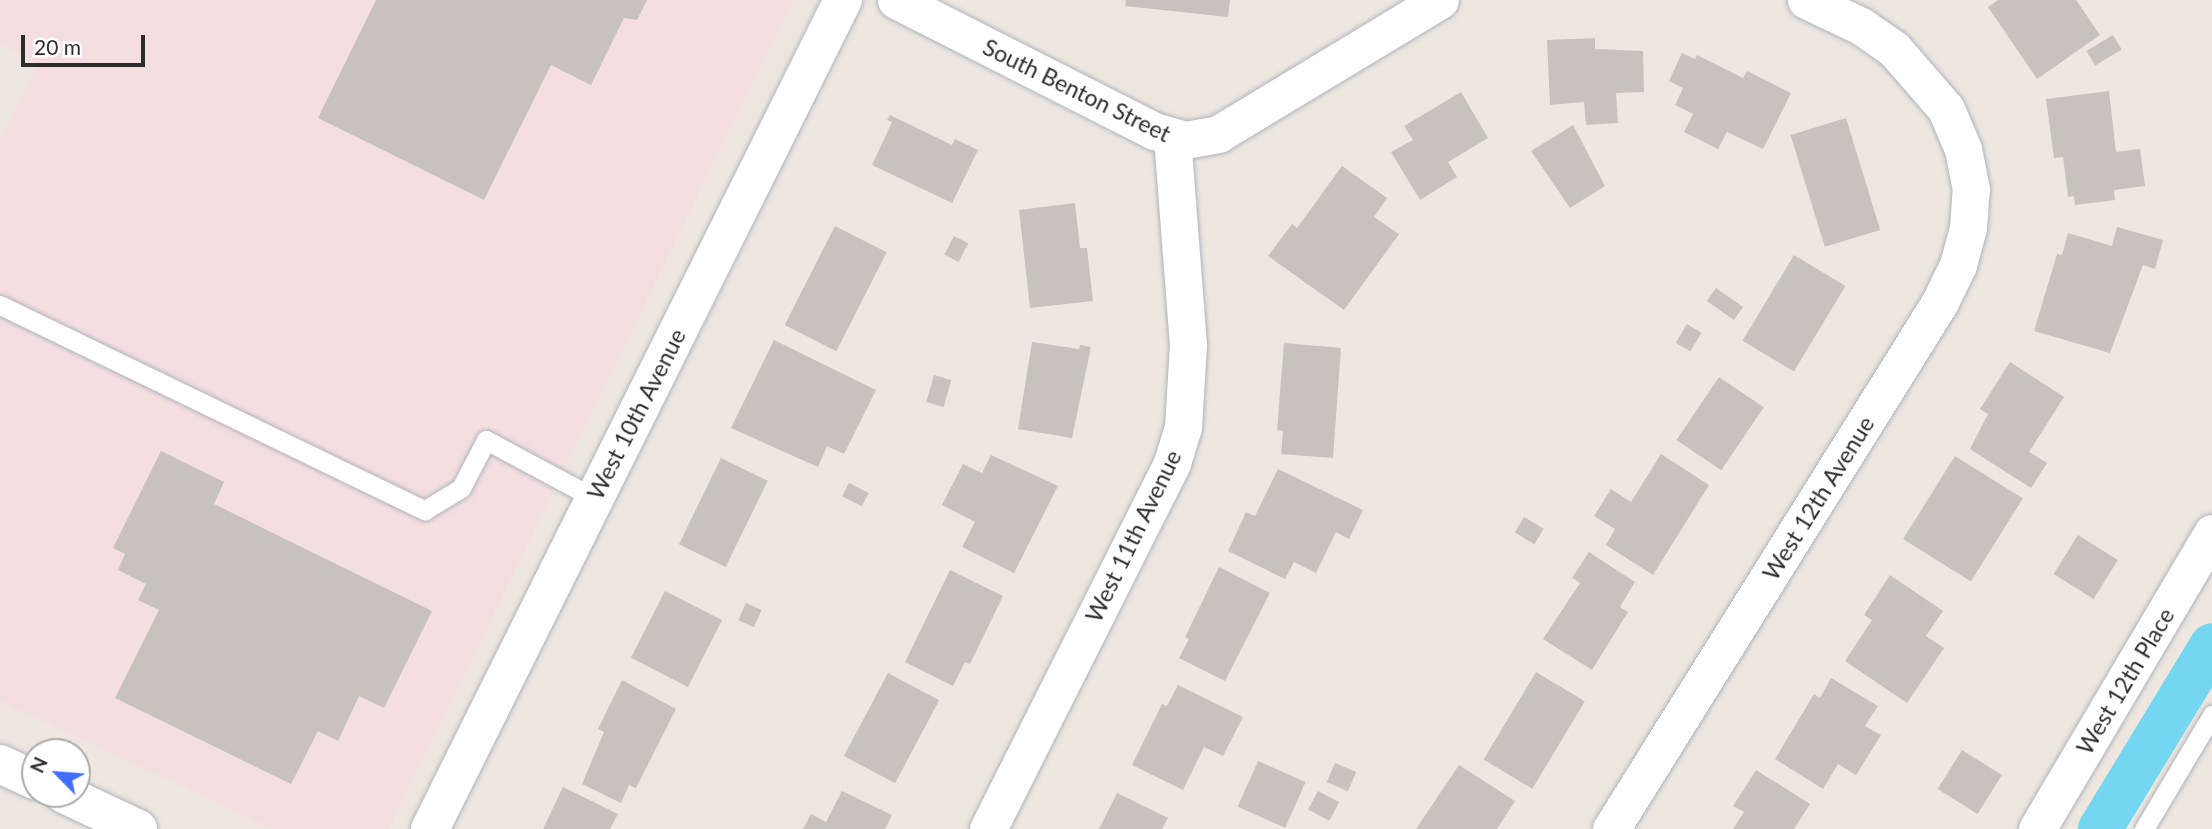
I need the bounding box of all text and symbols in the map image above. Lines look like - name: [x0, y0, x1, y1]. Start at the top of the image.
- scale bar: [24, 21, 149, 65]
- street label: South Benton Street: [979, 33, 1175, 147]
- text: 20 m: [34, 34, 81, 59]
- street label: West 10th Avenue: [581, 324, 691, 504]
- street label: West 12th Avenue: [1756, 411, 1880, 585]
- street label: West 11th Avenue: [1079, 445, 1187, 627]
- street label: West 12th Place: [2070, 603, 2180, 759]
- north arrow: [21, 738, 91, 808]
- text: N: [25, 753, 52, 776]

